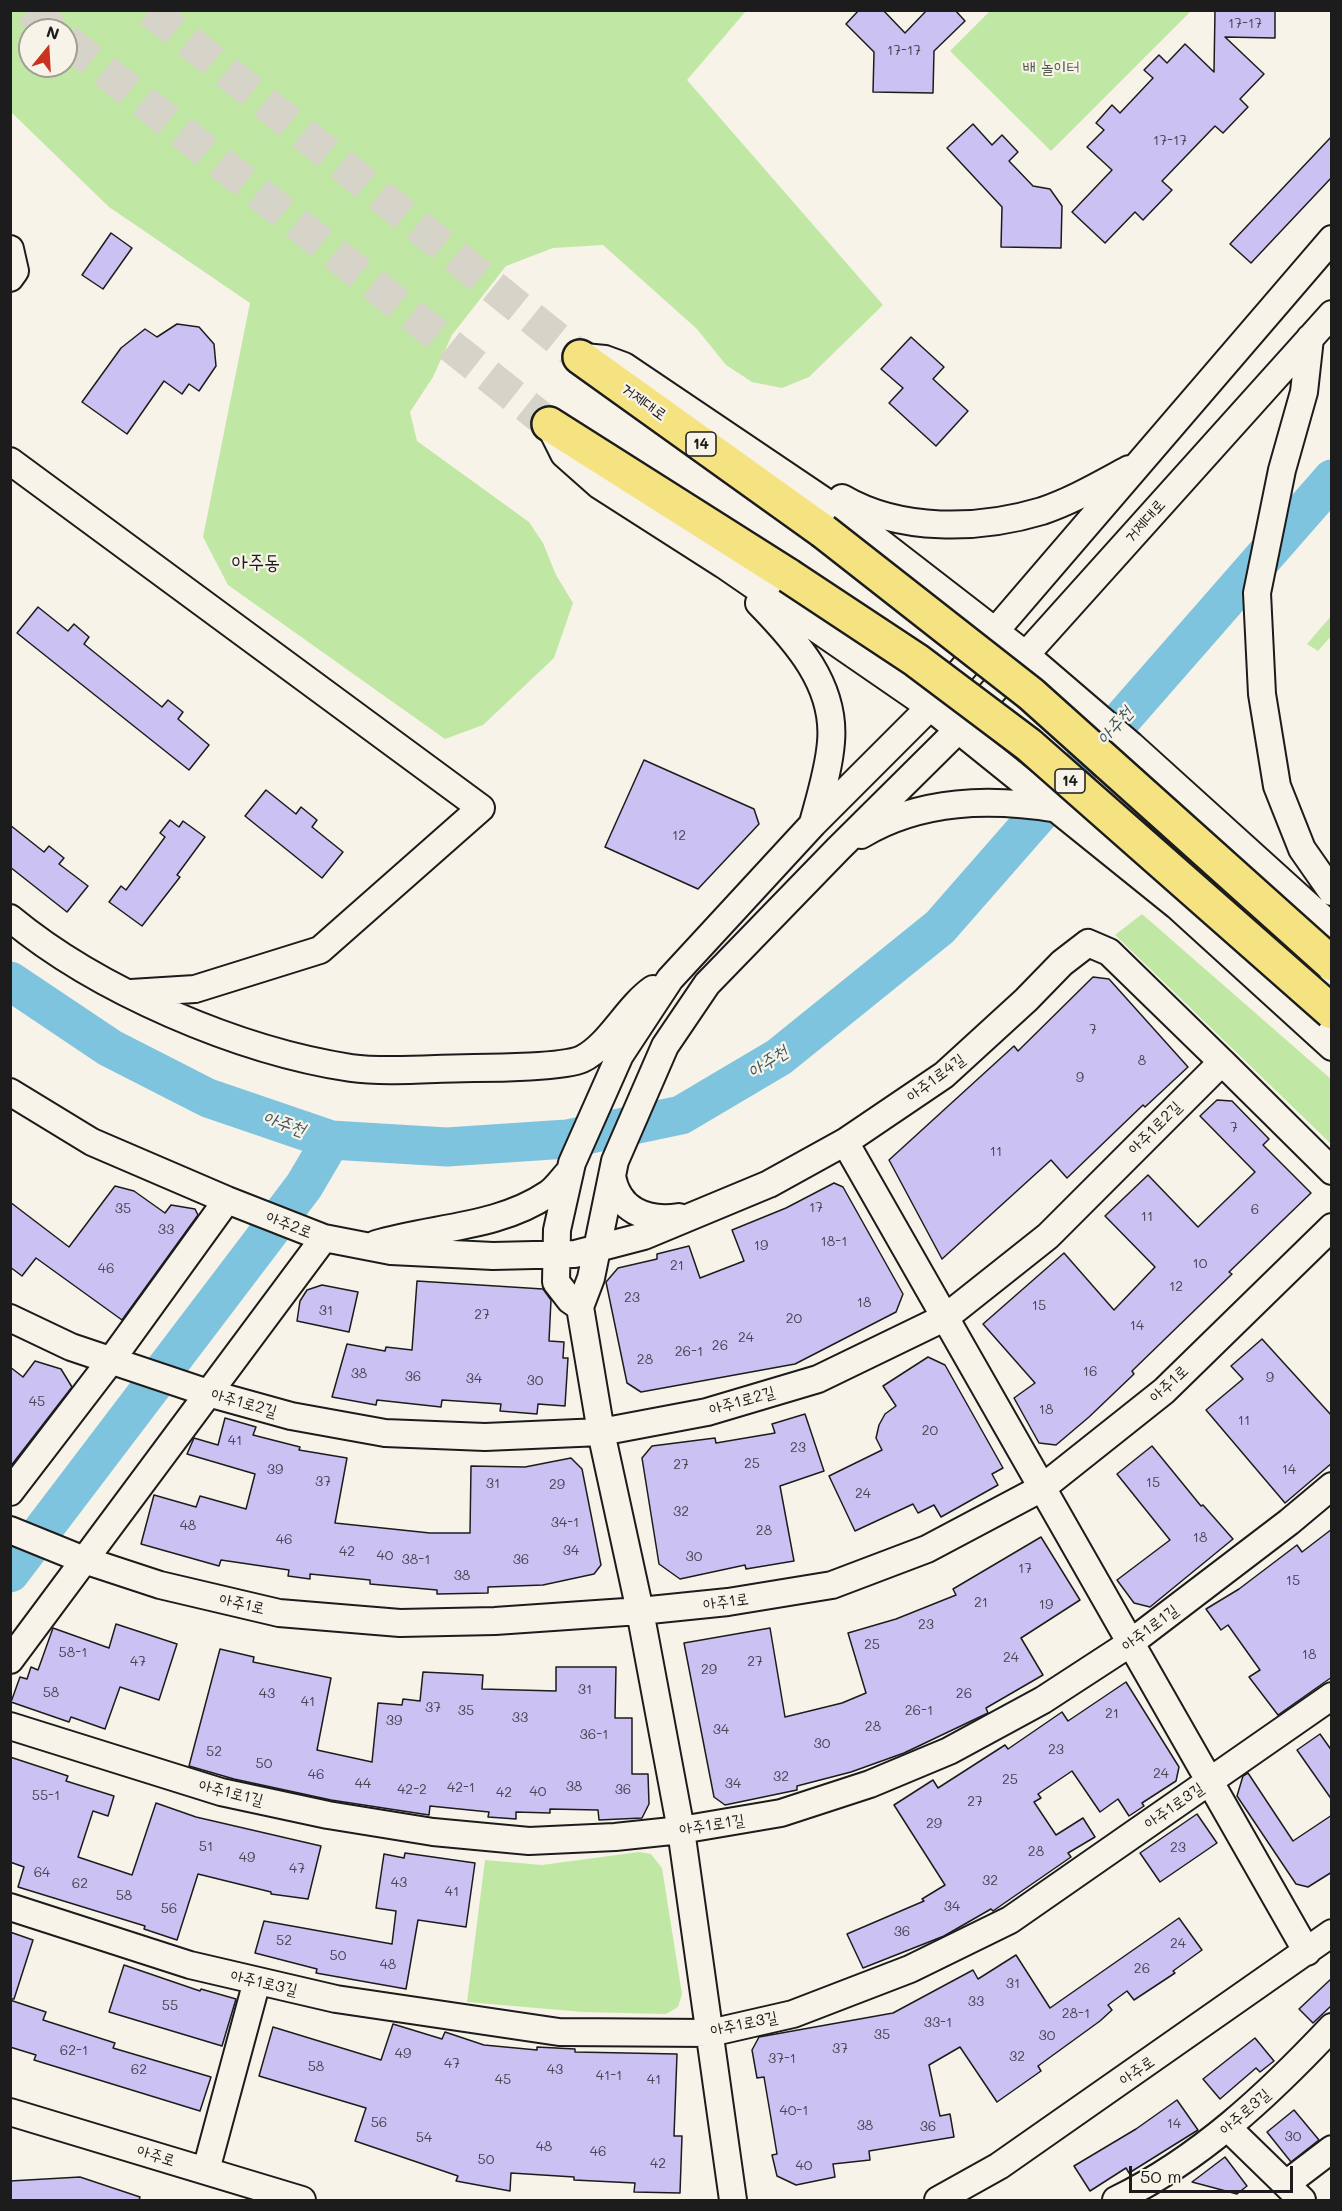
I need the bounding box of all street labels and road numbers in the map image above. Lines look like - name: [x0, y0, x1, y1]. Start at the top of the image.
- street label: 거제대로: [618, 379, 670, 425]
- road number: 14: [686, 432, 716, 456]
- street label: 거제대로: [1121, 495, 1169, 547]
- road number: 14: [1055, 769, 1085, 793]
- street label: 아주1로4길: [903, 1050, 969, 1106]
- street label: 아주1로2길: [1124, 1097, 1186, 1159]
- street label: 아주2로: [263, 1208, 315, 1242]
- street label: 아주1로: [1146, 1361, 1192, 1407]
- street label: 아주1로2길: [707, 1382, 777, 1420]
- street label: 아주1로2길: [209, 1384, 279, 1422]
- street label: 아주1로: [218, 1589, 266, 1619]
- street label: 아주1로: [702, 1589, 750, 1615]
- street label: 아주1로1길: [1118, 1601, 1182, 1655]
- street label: 아주1로1길: [197, 1776, 265, 1810]
- street label: 아주1로3길: [1141, 1779, 1207, 1833]
- street label: 아주1로1길: [678, 1810, 746, 1840]
- street label: 아주1로3길: [229, 1966, 299, 2000]
- street label: 아주1로3길: [709, 2008, 779, 2040]
- street label: 아주로: [1116, 2052, 1158, 2090]
- street label: 아주로3길: [1216, 2085, 1274, 2139]
- street label: 아주로: [135, 2141, 177, 2171]

